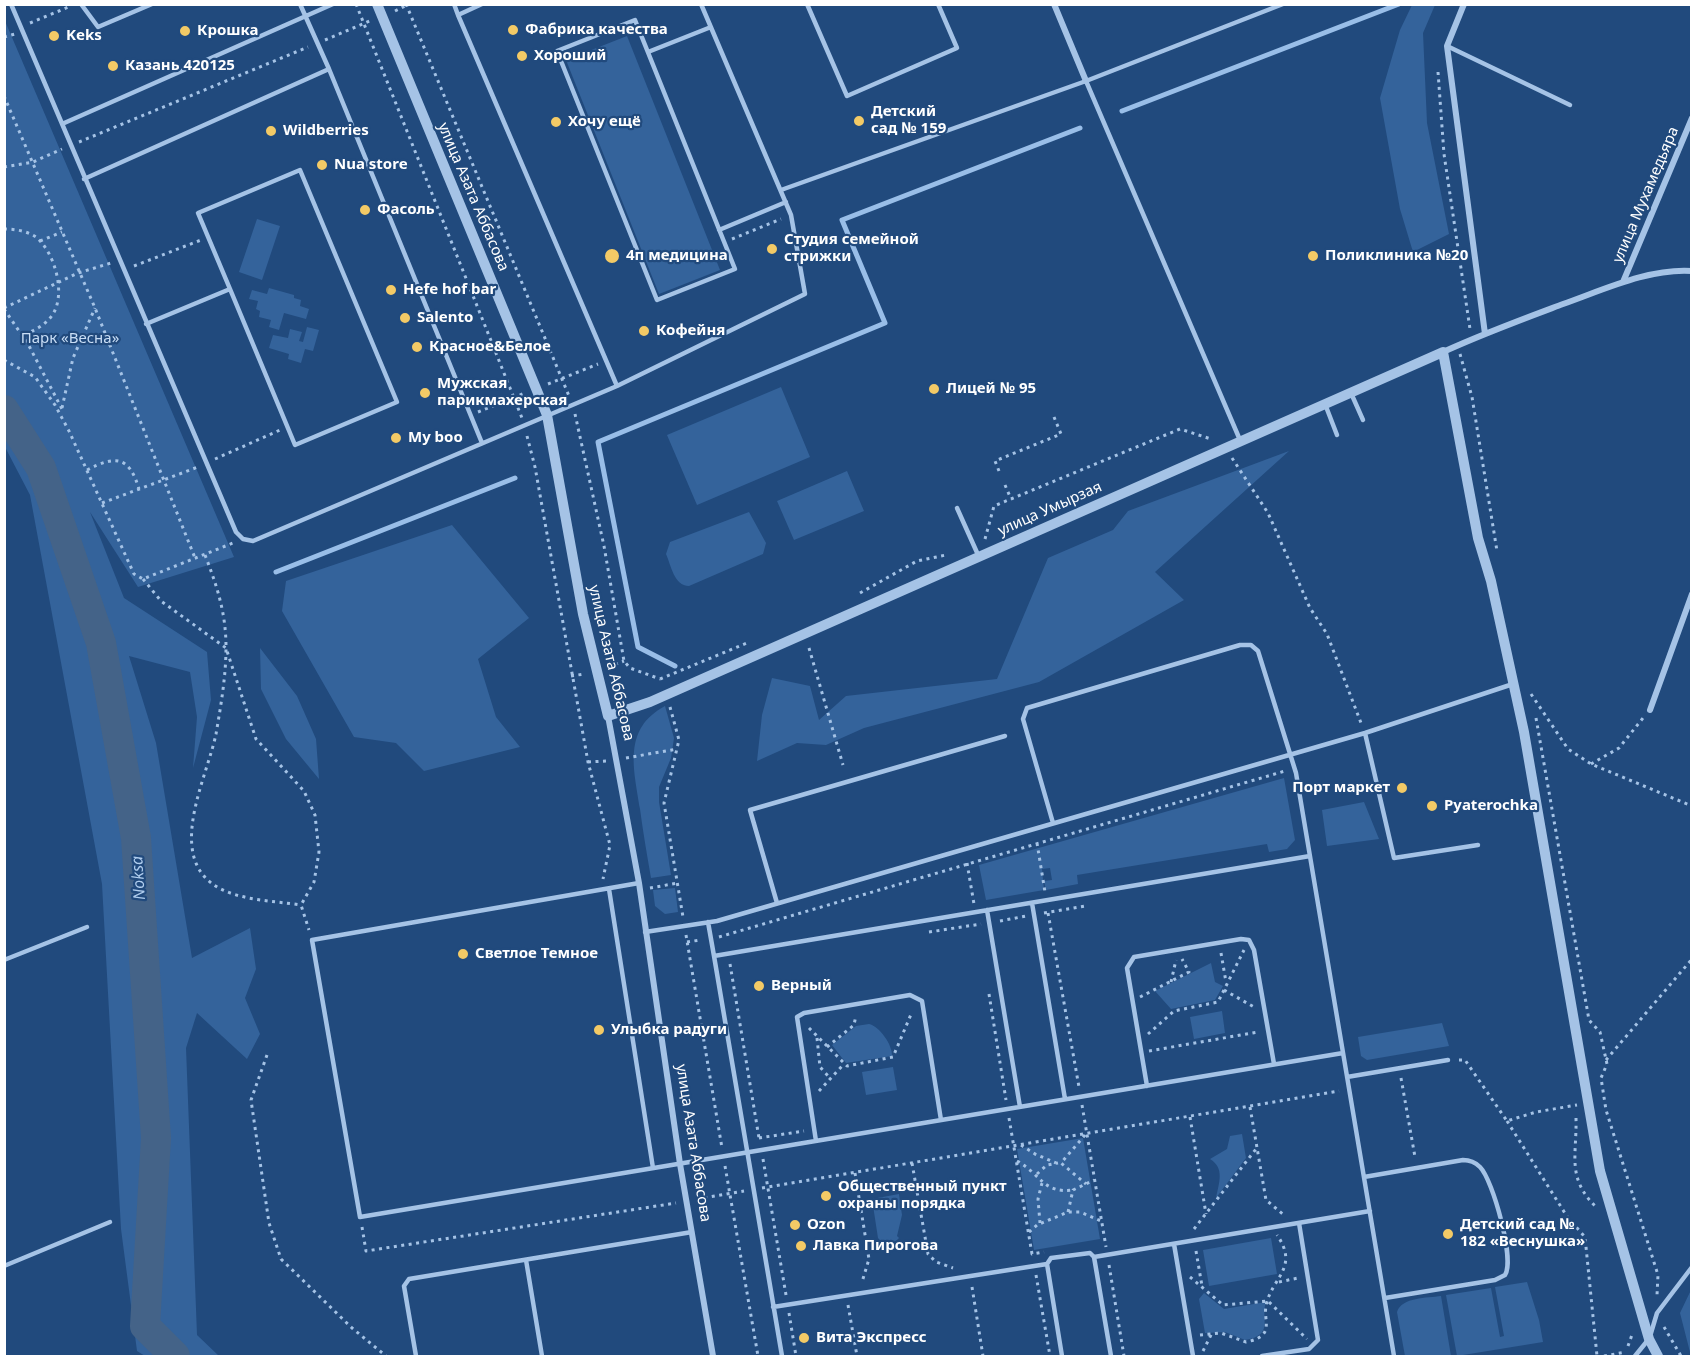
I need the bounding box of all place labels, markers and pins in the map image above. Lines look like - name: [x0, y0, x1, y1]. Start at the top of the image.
- place label: Фабрика качества: [525, 21, 668, 39]
- place label: Крошка: [197, 22, 258, 40]
- marker: Фабрика качества: [506, 23, 520, 37]
- marker: Крошка: [178, 24, 192, 38]
- place label: Keks: [66, 27, 102, 45]
- marker: Keks: [47, 29, 61, 43]
- place label: Хороший: [534, 47, 606, 65]
- marker: Хороший: [515, 49, 529, 63]
- place label: Казань 420125: [125, 57, 235, 75]
- marker: Казань 420125: [106, 59, 120, 73]
- place label: Детский сад № 159: [871, 103, 946, 138]
- place label: Хочу ещё: [568, 113, 641, 131]
- marker: Детский сад № 159: [852, 114, 866, 128]
- marker: Хочу ещё: [549, 115, 563, 129]
- place label: Wildberries: [283, 122, 369, 140]
- marker: Wildberries: [264, 124, 278, 138]
- place label: Nua store: [334, 156, 408, 174]
- marker: Nua store: [315, 158, 329, 172]
- place label: Фасоль: [377, 201, 435, 219]
- marker: Фасоль: [358, 203, 372, 217]
- place label: Студия семейной стрижки: [784, 231, 919, 266]
- marker: Студия семейной стрижки: [765, 242, 779, 256]
- marker: 4п медицина: [603, 247, 621, 265]
- place label: 4п медицина: [626, 247, 728, 265]
- place label: Поликлиника №20: [1325, 247, 1468, 265]
- marker: Поликлиника №20: [1306, 249, 1320, 263]
- place label: Hefe hof bar: [403, 281, 496, 299]
- marker: Hefe hof bar: [384, 283, 398, 297]
- place label: Salento: [417, 309, 473, 327]
- marker: Salento: [398, 311, 412, 325]
- place label: Кофейня: [656, 322, 725, 340]
- marker: Кофейня: [637, 324, 651, 338]
- place label: Красное&Белое: [429, 338, 551, 356]
- marker: Красное&Белое: [410, 340, 424, 354]
- place label: Мужская парикмахерская: [437, 375, 567, 410]
- place label: Лицей № 95: [946, 380, 1036, 398]
- marker: Лицей № 95: [927, 382, 941, 396]
- marker: Мужская парикмахерская: [418, 386, 432, 400]
- place label: My boo: [408, 429, 463, 447]
- marker: My boo: [389, 431, 403, 445]
- place label: Порт маркет: [1292, 779, 1390, 797]
- marker: Порт маркет: [1395, 781, 1409, 795]
- place label: Pyaterochka: [1444, 797, 1538, 815]
- marker: Pyaterochka: [1425, 799, 1439, 813]
- place label: Светлое Темное: [475, 945, 598, 963]
- marker: Светлое Темное: [456, 947, 470, 961]
- place label: Верный: [771, 977, 832, 995]
- marker: Верный: [752, 979, 766, 993]
- place label: Улыбка радуги: [611, 1021, 727, 1039]
- marker: Улыбка радуги: [592, 1023, 606, 1037]
- place label: Общественный пункт охраны порядка: [838, 1178, 1007, 1213]
- marker: Общественный пункт охраны порядка: [819, 1189, 833, 1203]
- place label: Ozon: [807, 1216, 845, 1234]
- place label: Детский сад № 182 «Веснушка»: [1460, 1216, 1585, 1251]
- marker: Ozon: [788, 1218, 802, 1232]
- marker: Детский сад № 182 «Веснушка»: [1441, 1227, 1455, 1241]
- place label: Лавка Пирогова: [813, 1237, 938, 1255]
- marker: Лавка Пирогова: [794, 1239, 808, 1253]
- place label: Вита Экспресс: [816, 1329, 927, 1347]
- marker: Вита Экспресс: [797, 1331, 811, 1345]

